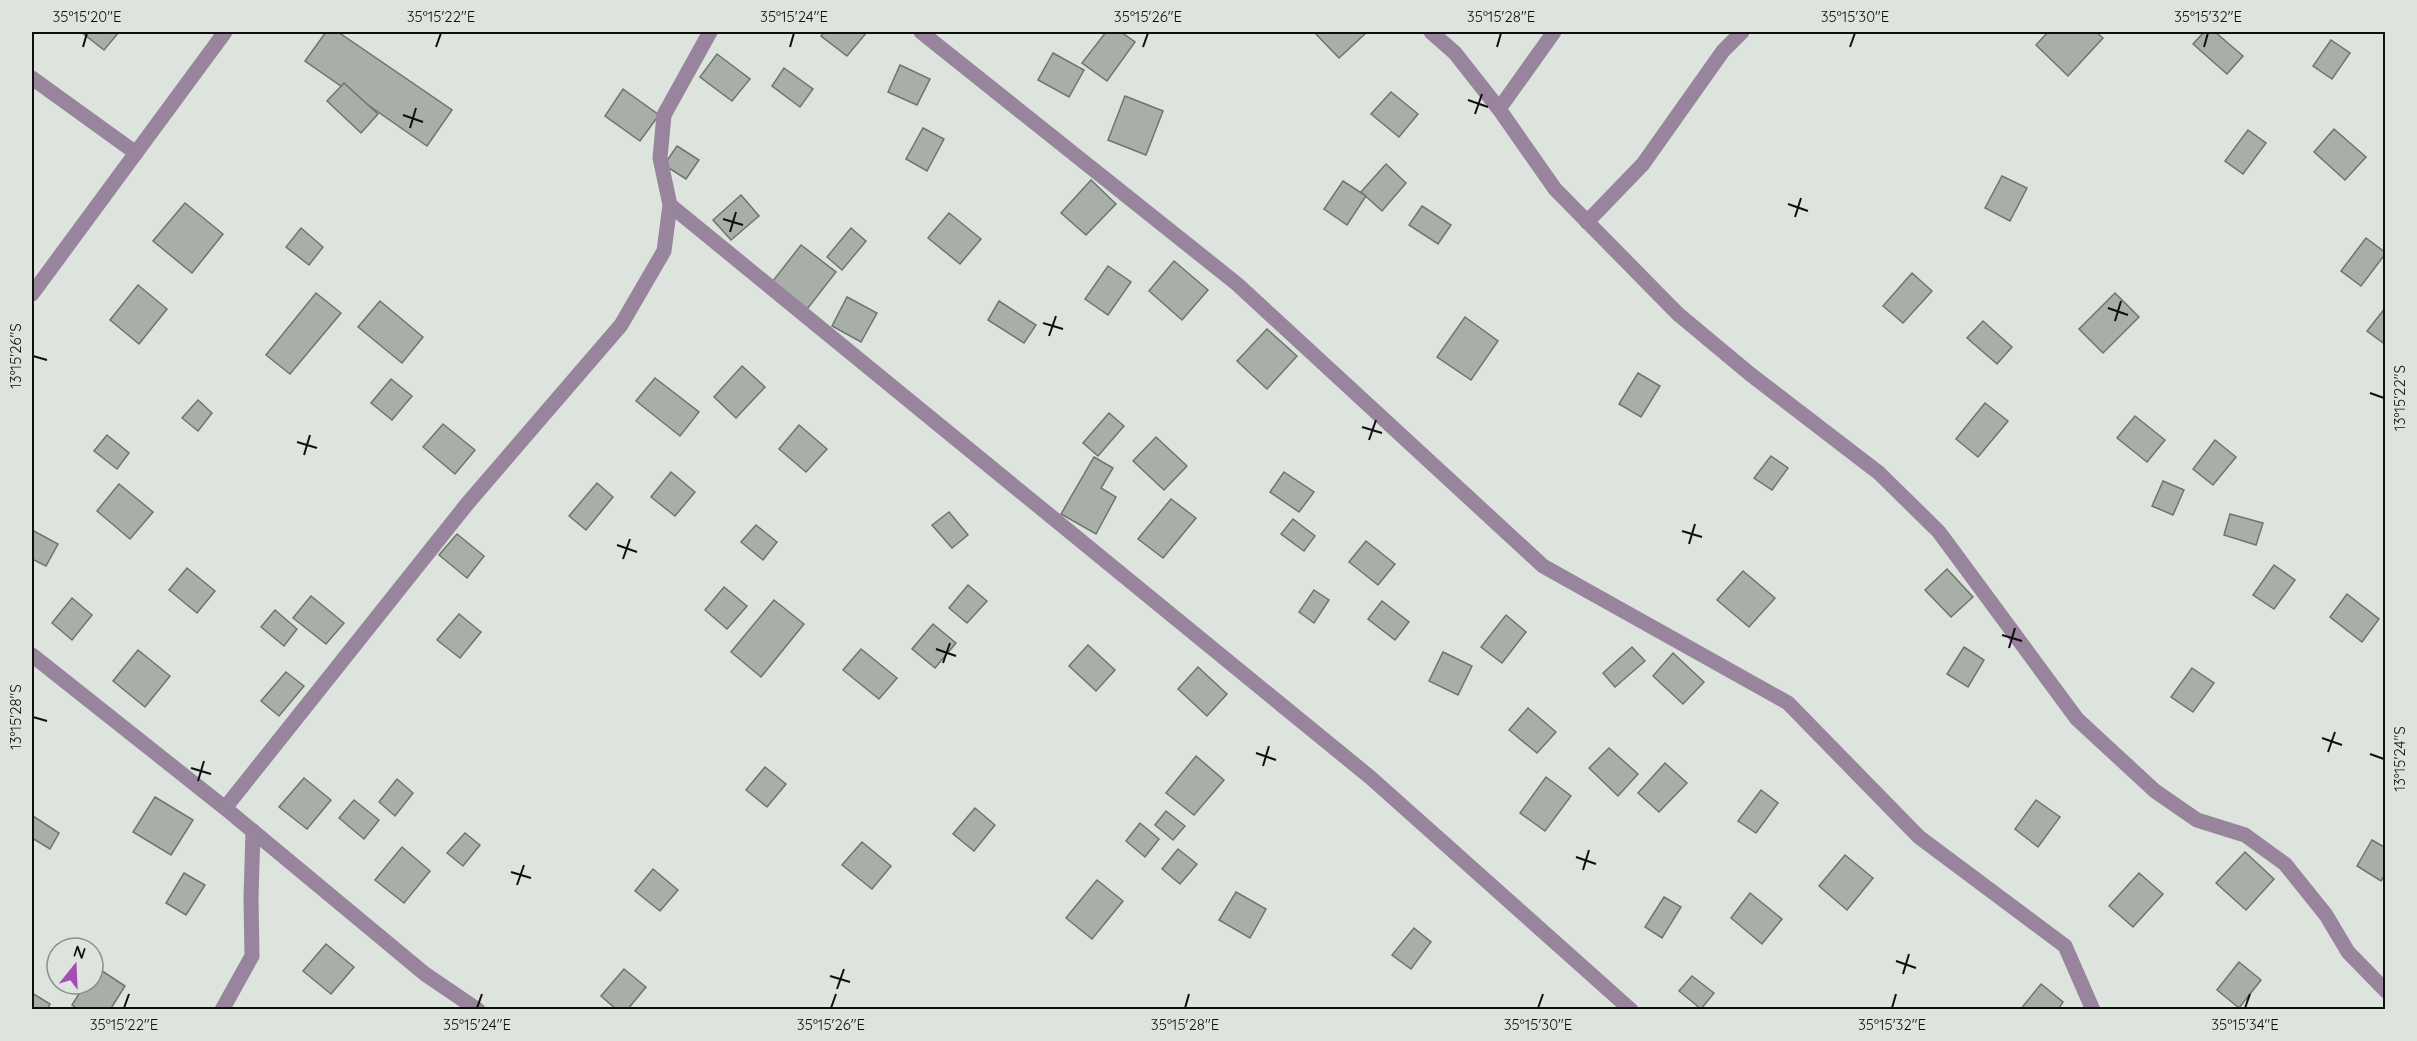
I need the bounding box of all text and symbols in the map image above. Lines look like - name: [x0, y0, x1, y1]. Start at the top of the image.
- text: 35°15'20"E: [52, 7, 122, 26]
- text: 35°15'22"E: [407, 7, 475, 26]
- text: 35°15'24"E: [760, 7, 828, 26]
- text: 35°15'26"E: [1114, 7, 1182, 26]
- text: 35°15'28"E: [1467, 7, 1535, 26]
- text: 35°15'30"E: [1821, 7, 1889, 26]
- text: 35°15'32"E: [2174, 7, 2242, 26]
- text: 13°15'26"S: [6, 323, 25, 389]
- text: 13°15'22"S: [2390, 365, 2409, 431]
- text: 13°15'28"S: [6, 684, 25, 750]
- text: 13°15'24"S: [2390, 726, 2409, 792]
- north arrow: [45, 936, 105, 996]
- text: N: [71, 940, 88, 963]
- text: 35°15'22"E: [90, 1015, 158, 1034]
- text: 35°15'24"E: [443, 1015, 511, 1034]
- text: 35°15'26"E: [797, 1015, 865, 1034]
- text: 35°15'28"E: [1151, 1015, 1219, 1034]
- text: 35°15'30"E: [1504, 1015, 1572, 1034]
- text: 35°15'32"E: [1858, 1015, 1926, 1034]
- text: 35°15'34"E: [2211, 1015, 2279, 1034]

